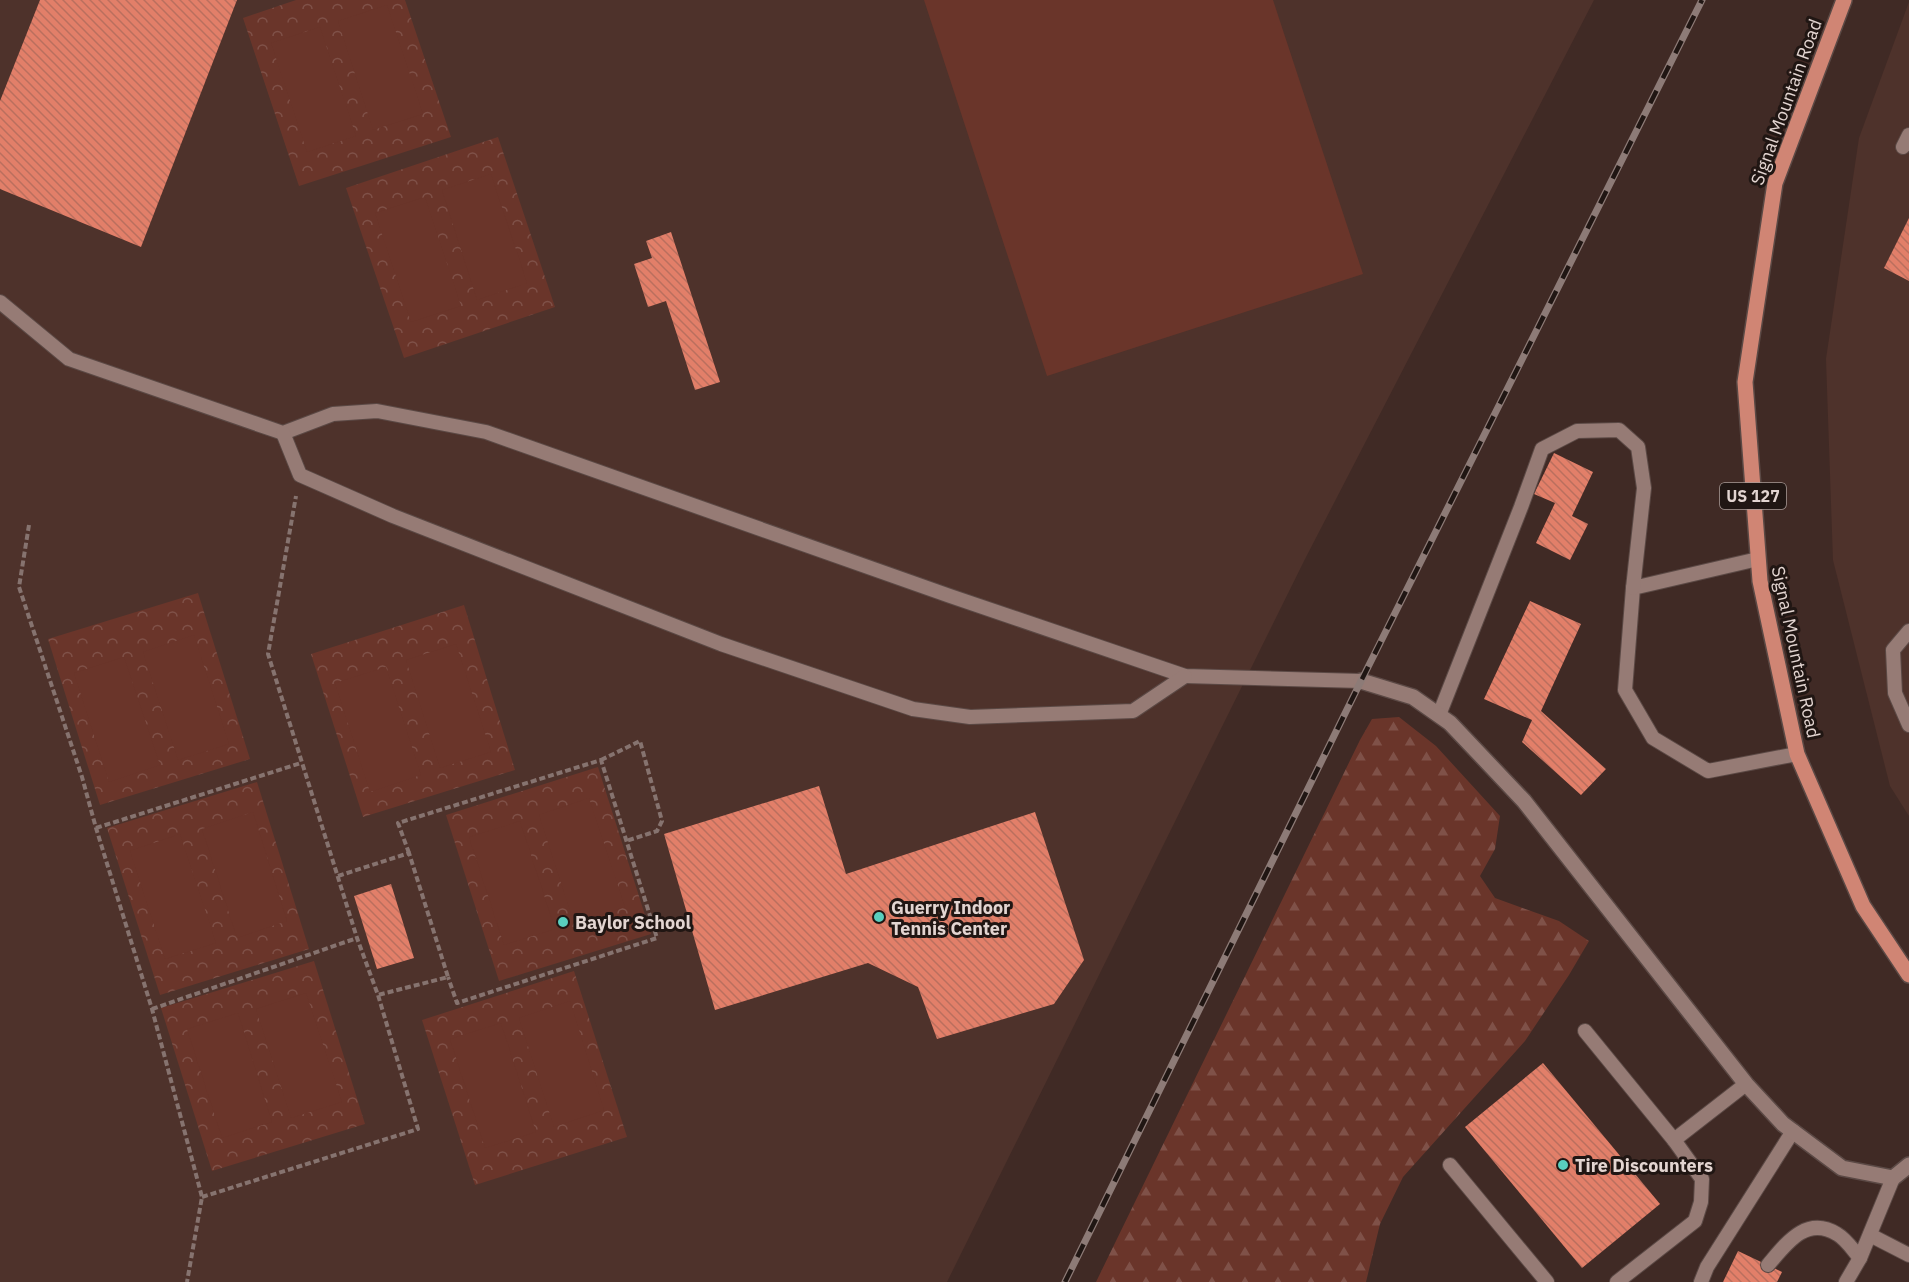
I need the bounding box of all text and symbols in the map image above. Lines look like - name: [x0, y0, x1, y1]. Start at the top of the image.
- street label: Signal Mountain Road: [1745, 16, 1827, 188]
- road number: US 127: [1720, 483, 1786, 509]
- street label: Signal Mountain Road: [1767, 564, 1825, 740]
- place label: Guerry Indoor Tennis Center: [891, 896, 1010, 940]
- marker: Guerry Indoor Tennis Center: [872, 910, 886, 924]
- place label: Baylor School: [575, 911, 691, 934]
- marker: Baylor School: [556, 915, 570, 929]
- place label: Tire Discounters: [1575, 1154, 1713, 1177]
- marker: Tire Discounters: [1556, 1158, 1570, 1172]

